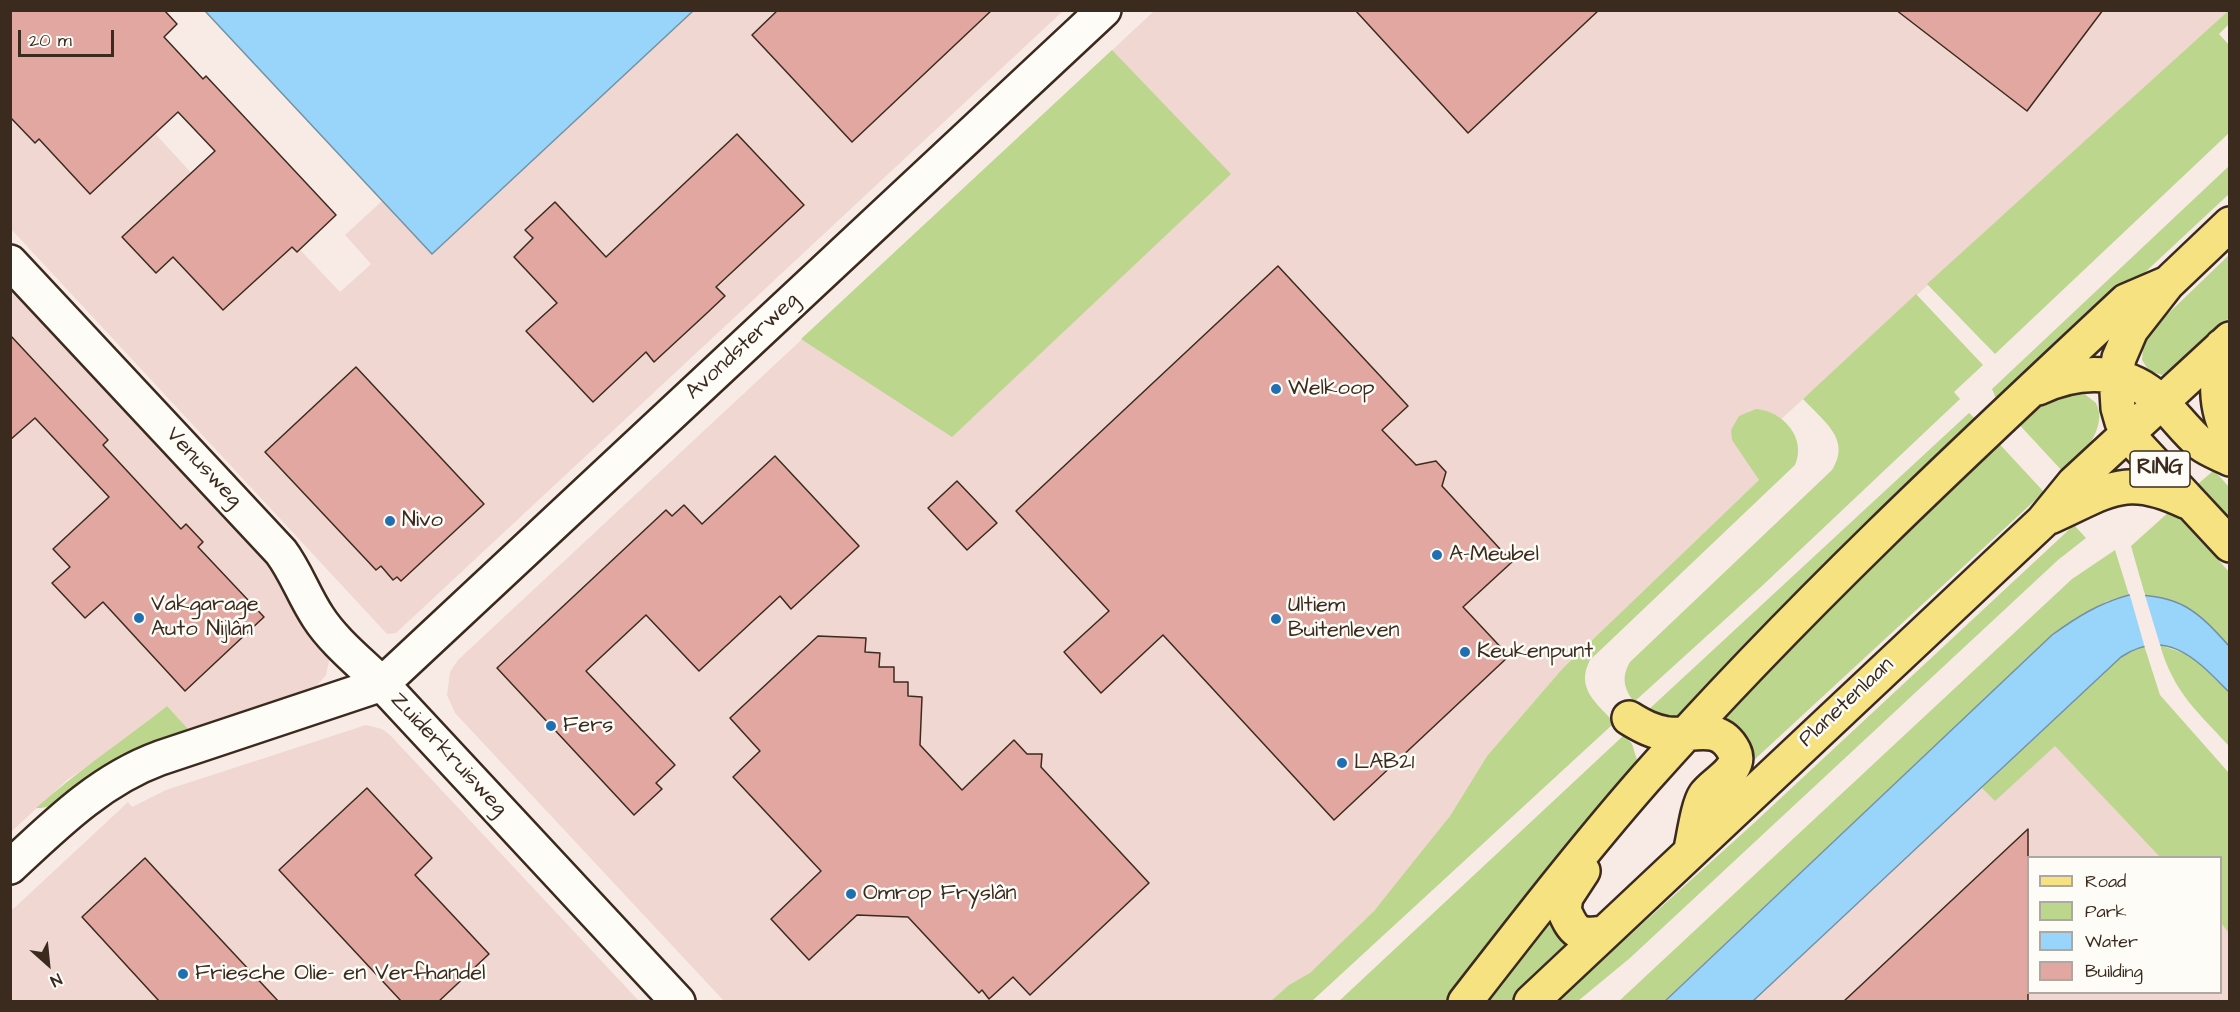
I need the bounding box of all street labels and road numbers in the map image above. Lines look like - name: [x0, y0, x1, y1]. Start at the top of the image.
- street label: Avondsterweg: [681, 288, 805, 406]
- street label: Venusweg: [159, 422, 247, 514]
- road number: RING: [2130, 451, 2190, 487]
- street label: Planetenlaan: [1794, 652, 1900, 754]
- street label: Zuiderkruisweg: [384, 688, 512, 822]

